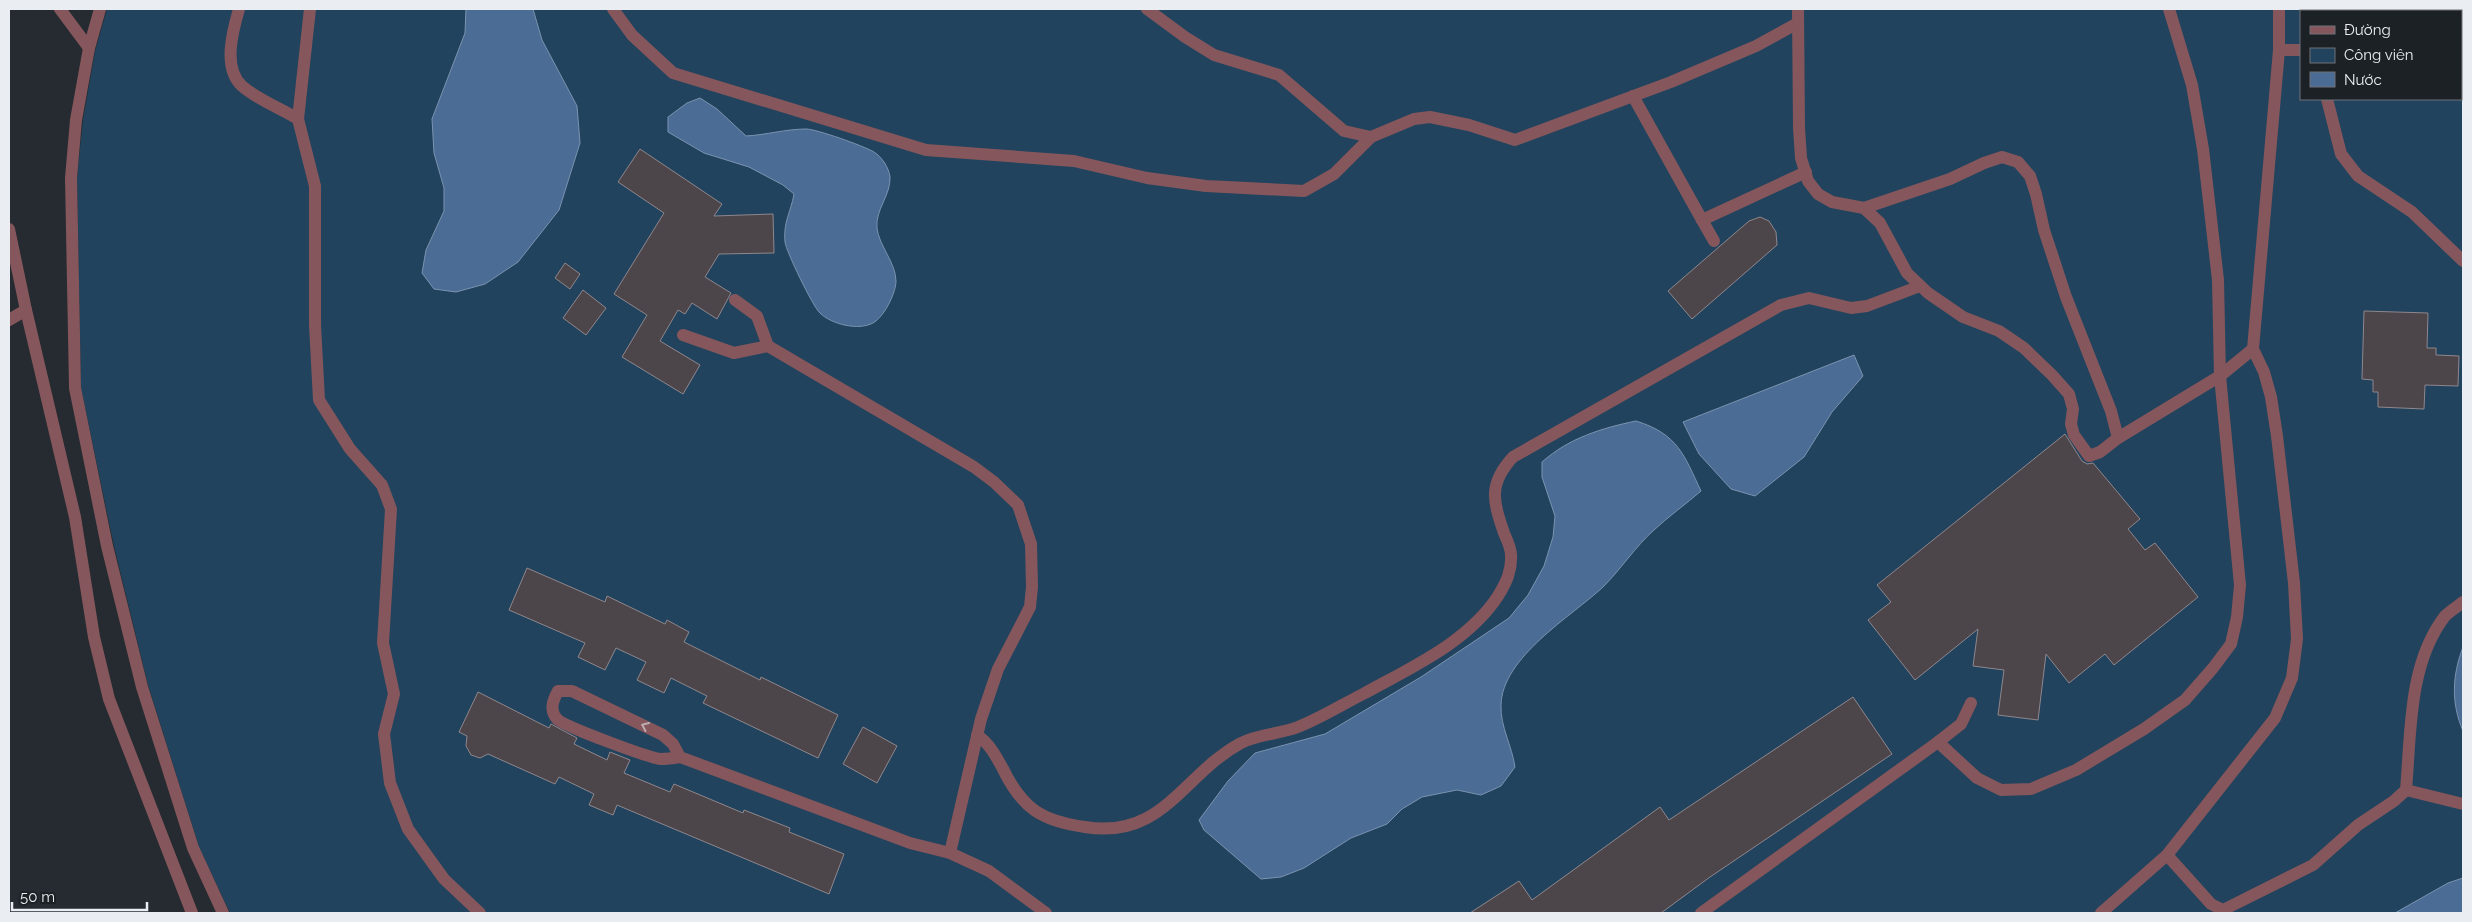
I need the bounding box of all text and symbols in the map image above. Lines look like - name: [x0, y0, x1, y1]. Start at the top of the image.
- legend: [2300, 10, 2462, 100]
- text: Đường: [2344, 21, 2391, 39]
- text: Công viên: [2344, 46, 2413, 64]
- text: Nước: [2344, 71, 2382, 89]
- one-way arrow: [641, 722, 650, 733]
- scale bar: [12, 880, 148, 912]
- text: 50 m: [20, 888, 55, 906]

